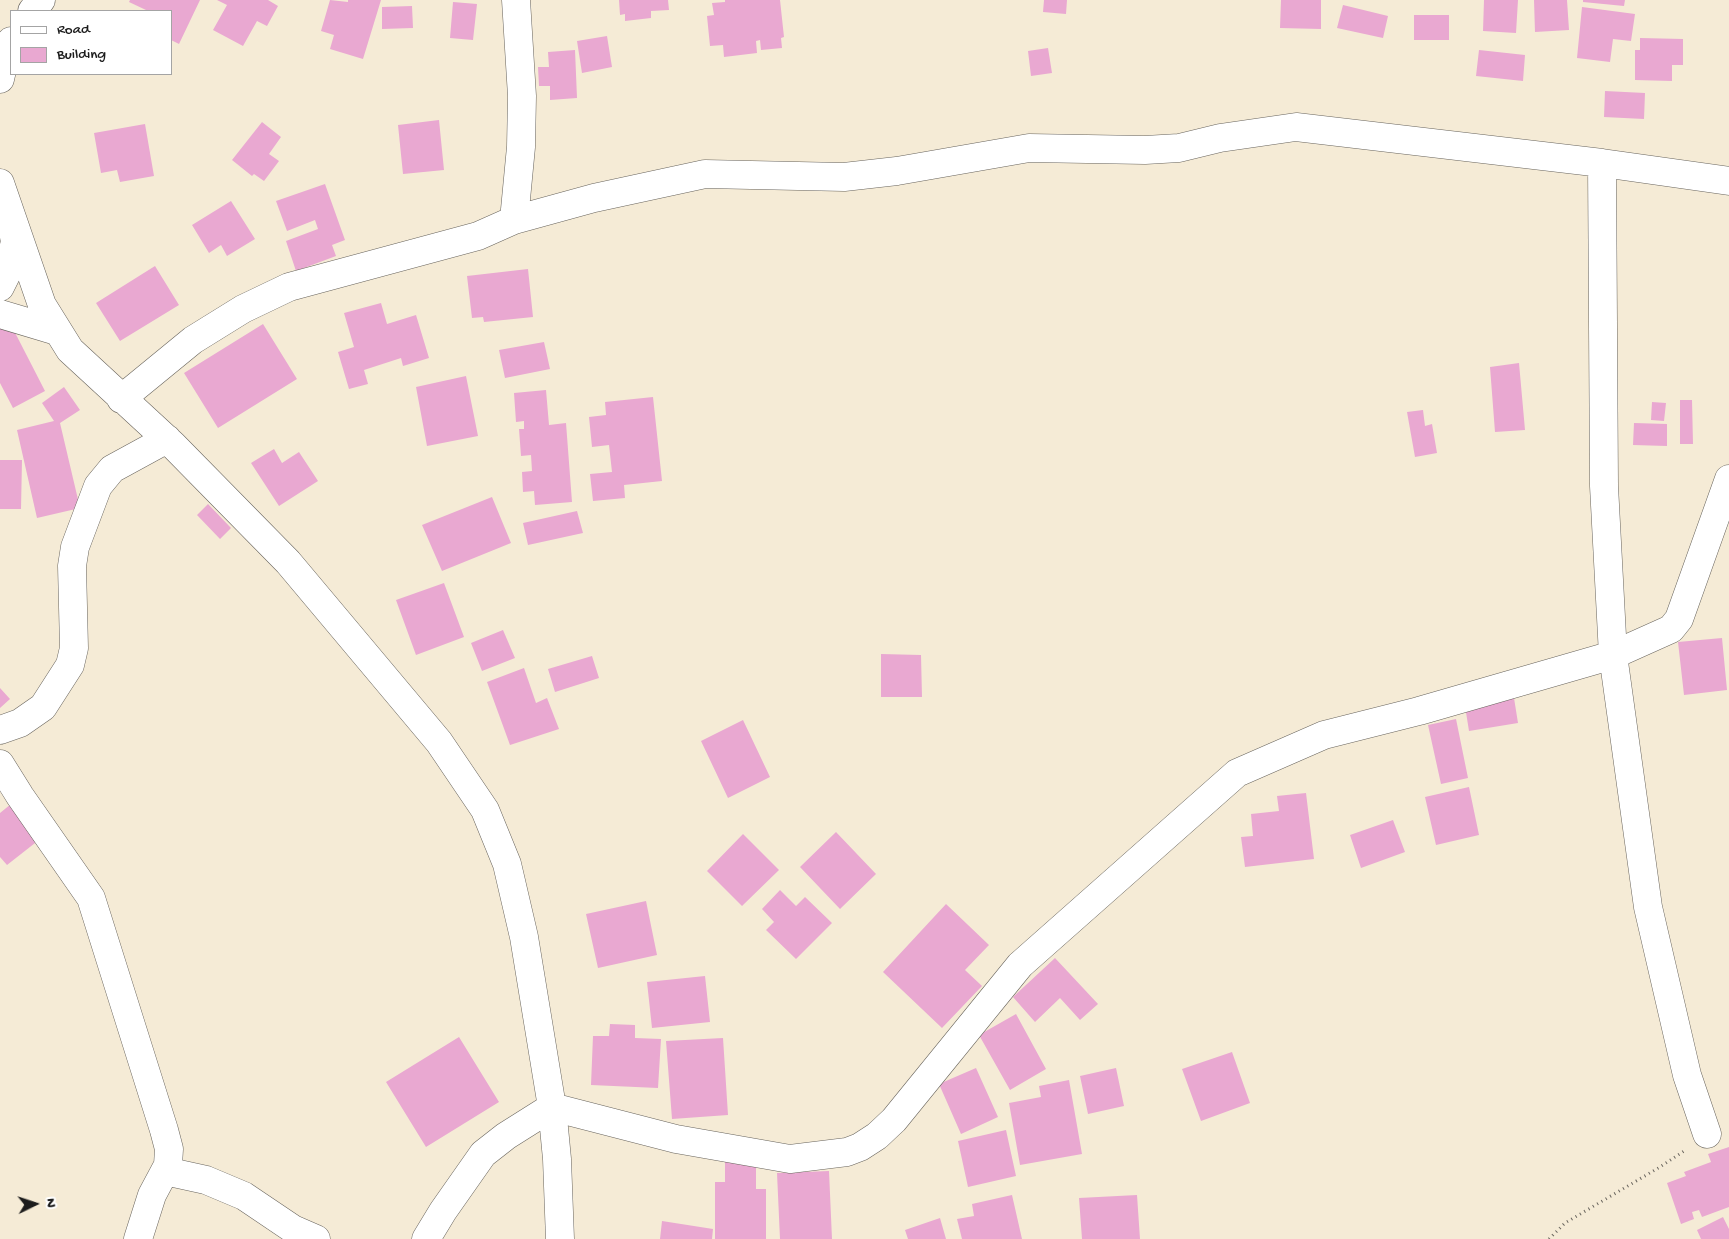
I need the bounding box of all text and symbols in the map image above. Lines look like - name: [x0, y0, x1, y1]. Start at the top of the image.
- legend: [10, 10, 172, 75]
- text: Road: [57, 21, 90, 39]
- text: Building: [57, 46, 106, 64]
- north arrow: [10, 1179, 60, 1229]
- text: N: [42, 1198, 59, 1208]

